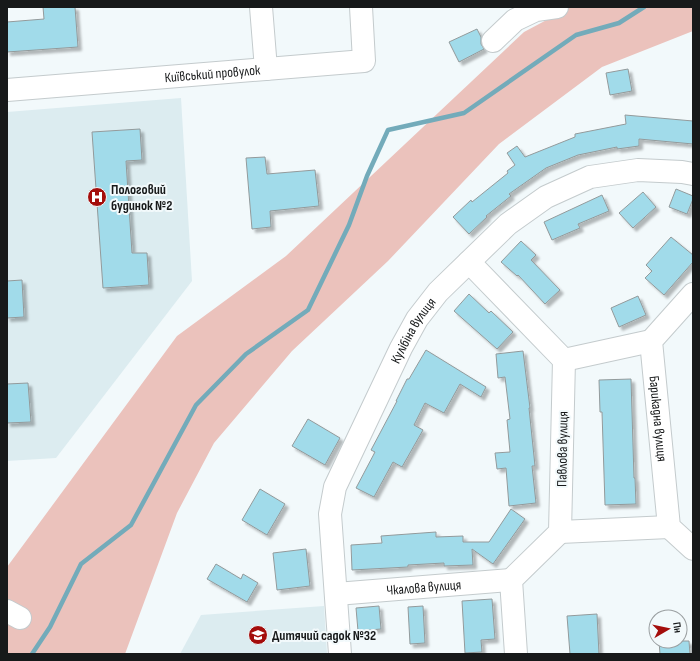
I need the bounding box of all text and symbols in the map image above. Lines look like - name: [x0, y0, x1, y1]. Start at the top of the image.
- street label: Київський провулок: [164, 61, 262, 86]
- place label: Пологовий будинок №2: [111, 181, 172, 214]
- hospital icon: Пологовий будинок №2: [86, 186, 108, 208]
- street label: Кулібіна вулиця: [387, 294, 440, 366]
- street label: Барикадна вулиця: [645, 375, 671, 462]
- street label: Павлова вулиця: [553, 411, 572, 487]
- street label: Чкалова вулиця: [386, 576, 462, 599]
- north arrow: [648, 609, 688, 649]
- text: Пн: [670, 621, 685, 634]
- school or university icon: Дитячий садок №32: [247, 624, 269, 646]
- place label: Дитячий садок №32: [272, 627, 376, 644]

